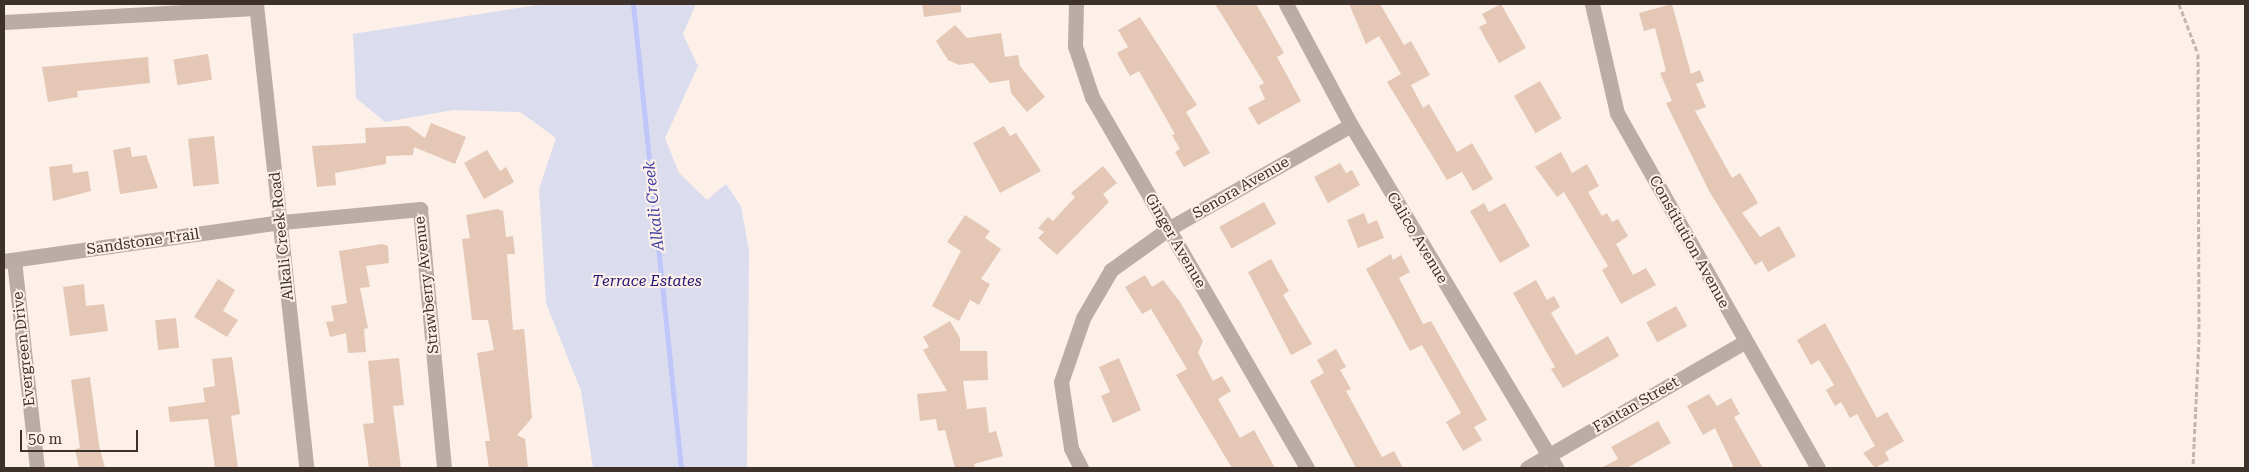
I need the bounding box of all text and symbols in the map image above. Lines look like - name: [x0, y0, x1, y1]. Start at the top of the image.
- street label: Senora Avenue: [1190, 153, 1292, 223]
- water label: Alkali Creek: [640, 160, 668, 252]
- street label: Alkali Creek Road: [266, 171, 298, 301]
- street label: Constitution Avenue: [1645, 172, 1733, 312]
- street label: Calico Avenue: [1383, 189, 1451, 287]
- street label: Ginger Avenue: [1141, 191, 1209, 291]
- street label: Strawberry Avenue: [411, 215, 443, 355]
- street label: Sandstone Trail: [85, 225, 201, 259]
- park label: Terrace Estates: [592, 273, 702, 291]
- street label: Evergreen Drive: [9, 291, 39, 407]
- street label: Fantan Street: [1590, 373, 1682, 437]
- scale bar: [22, 420, 140, 452]
- text: 50 m: [28, 430, 62, 448]

